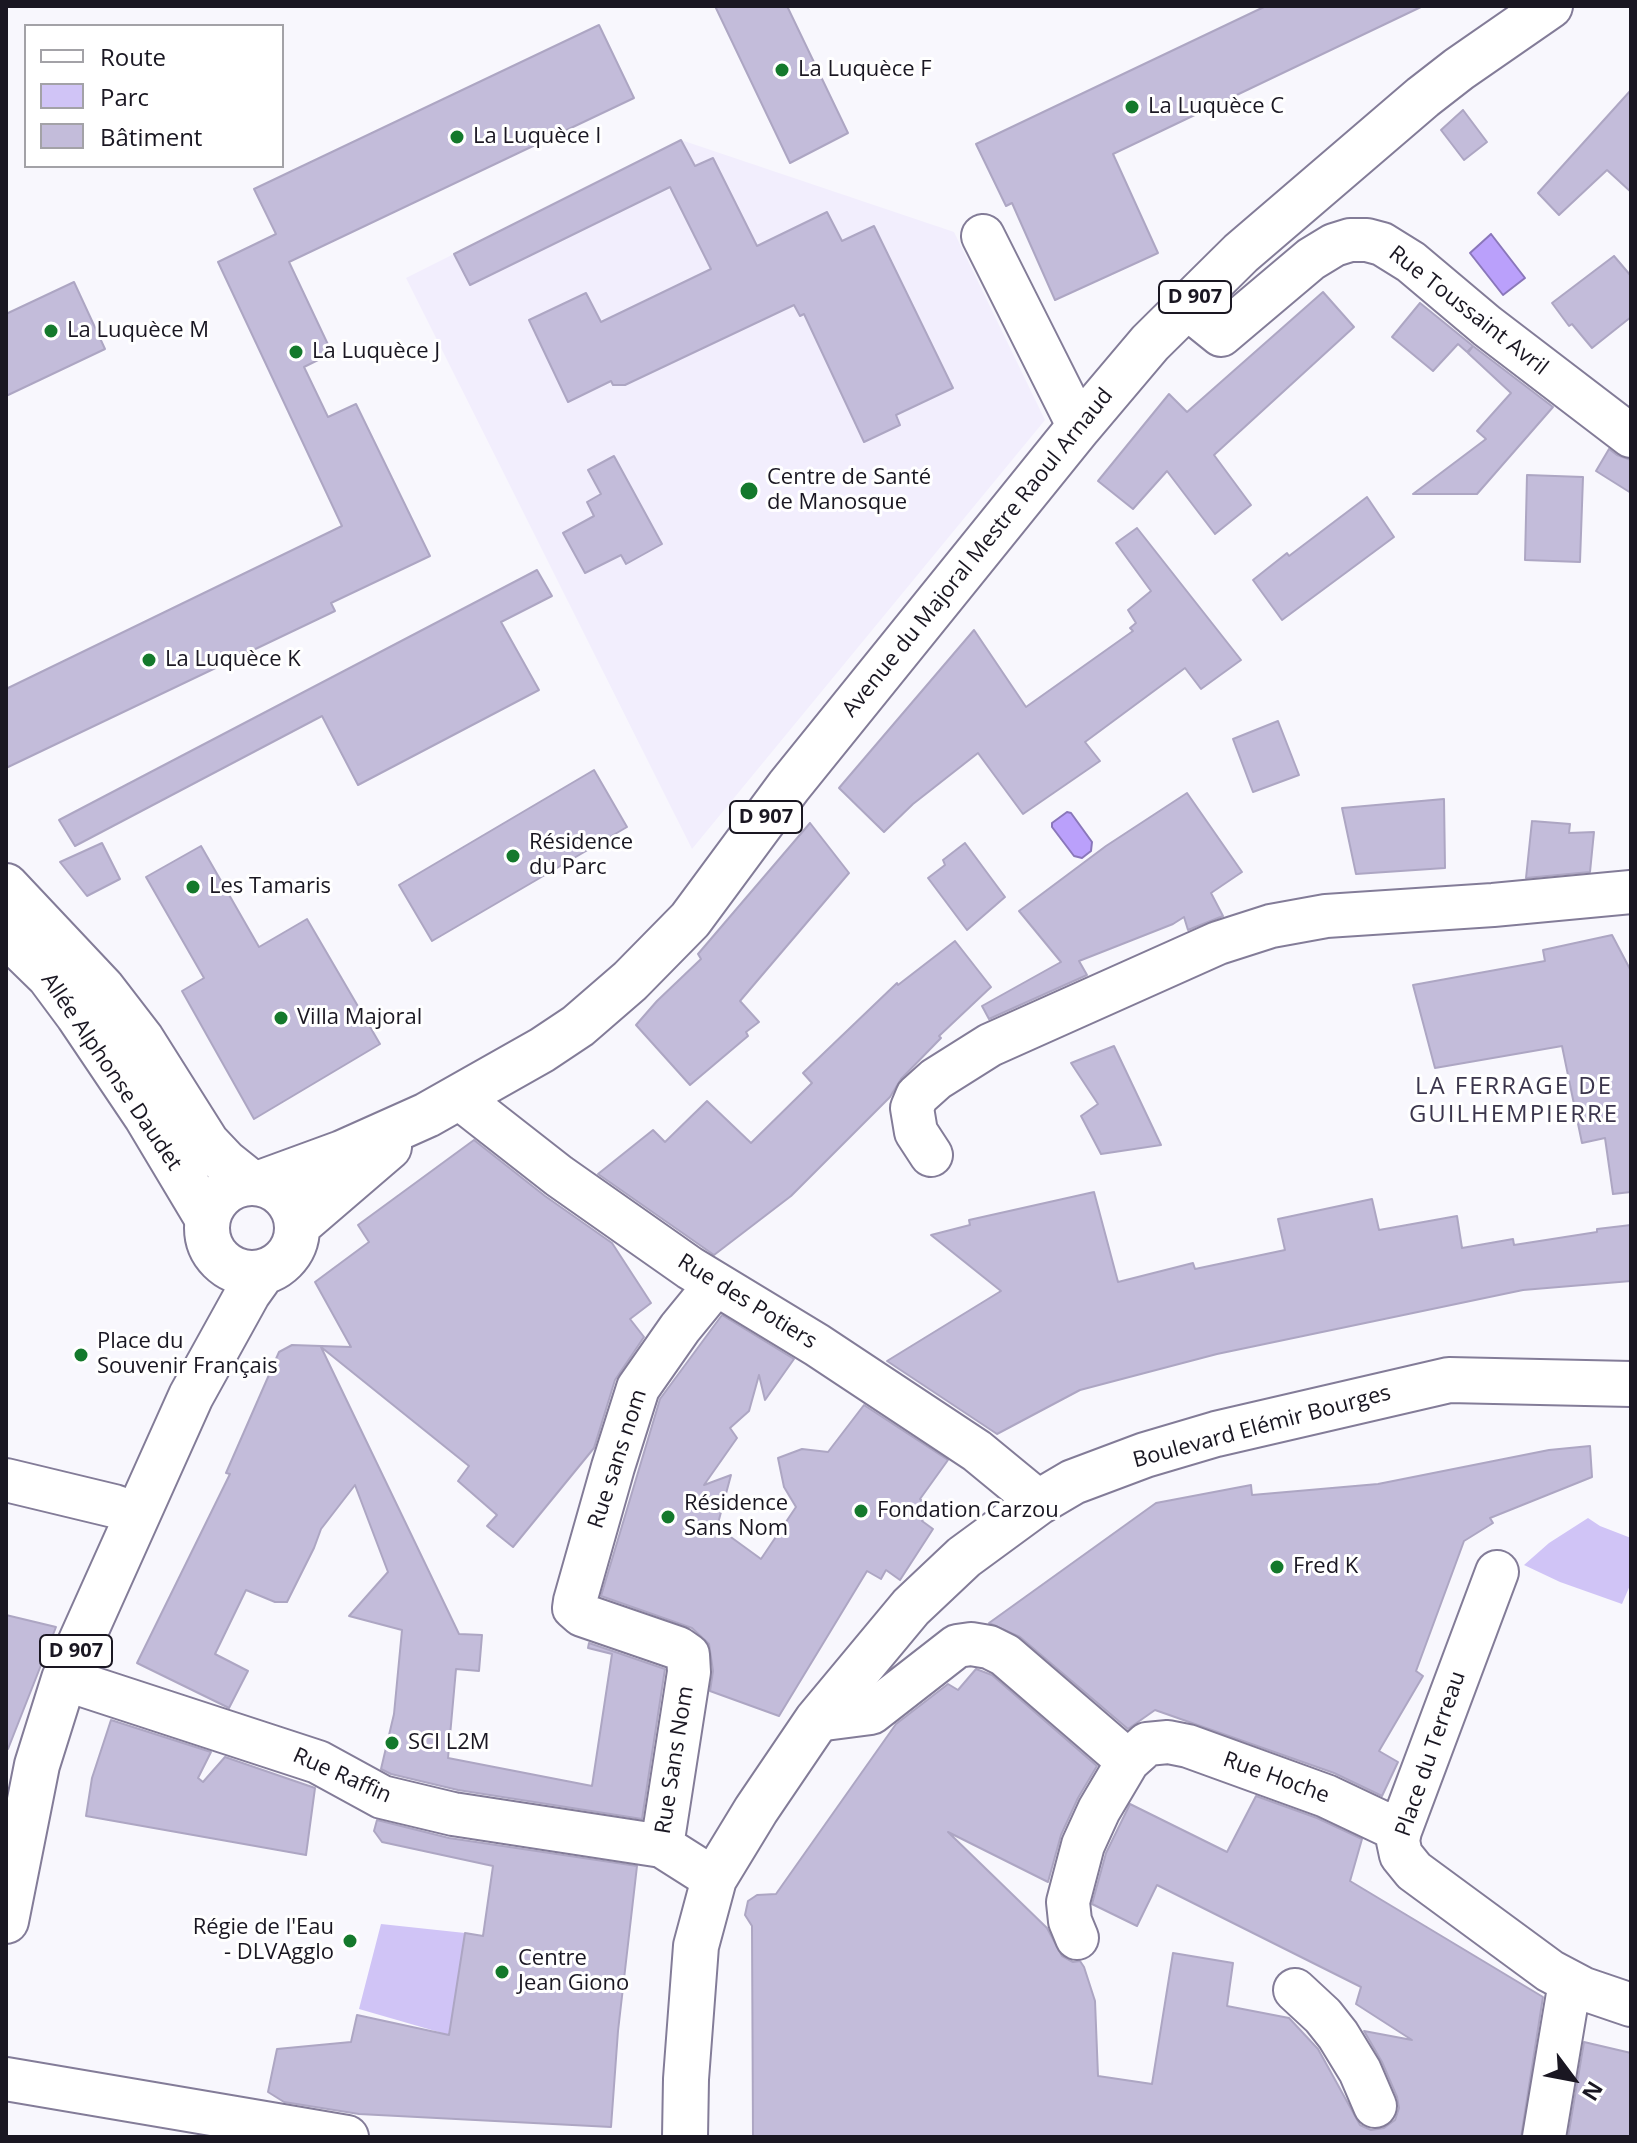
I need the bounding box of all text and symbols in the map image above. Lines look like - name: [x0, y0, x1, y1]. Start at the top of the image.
- legend: [24, 24, 284, 168]
- text: Route: [100, 40, 166, 73]
- place label: La Luquèce F: [798, 57, 932, 83]
- marker: La Luquèce F: [773, 61, 791, 79]
- text: Parc: [100, 80, 149, 113]
- place label: La Luquèce C: [1148, 94, 1284, 120]
- marker: La Luquèce C: [1123, 98, 1141, 116]
- text: Bâtiment: [100, 120, 202, 153]
- place label: La Luquèce I: [473, 124, 601, 150]
- marker: La Luquèce I: [448, 128, 466, 146]
- street label: Rue Toussaint Avril: [1383, 241, 1553, 381]
- road number: D 907: [1159, 281, 1231, 313]
- place label: La Luquèce M: [67, 318, 209, 344]
- marker: La Luquèce M: [42, 322, 60, 340]
- place label: La Luquèce J: [312, 339, 440, 365]
- marker: La Luquèce J: [287, 343, 305, 361]
- street label: Avenue du Majoral Mestre Raoul Arnaud: [837, 383, 1119, 723]
- place label: Centre de Santé de Manosque: [767, 465, 931, 516]
- marker: Centre de Santé de Manosque: [738, 480, 760, 502]
- place label: La Luquèce K: [165, 647, 301, 673]
- marker: La Luquèce K: [140, 651, 158, 669]
- road number: D 907: [730, 801, 802, 833]
- place label: Résidence du Parc: [529, 830, 633, 882]
- marker: Résidence du Parc: [504, 847, 522, 865]
- place label: Les Tamaris: [209, 874, 331, 900]
- marker: Les Tamaris: [184, 878, 202, 896]
- street label: Allée Alphonse Daudet: [35, 968, 187, 1176]
- place label: Villa Majoral: [297, 1005, 422, 1031]
- marker: Villa Majoral: [272, 1009, 290, 1027]
- district label: LA FERRAGE DE GUILHEMPIERRE: [1409, 1073, 1619, 1129]
- street label: Rue des Potiers: [673, 1249, 821, 1355]
- place label: Place du Souvenir Français: [97, 1329, 278, 1380]
- marker: Place du Souvenir Français: [72, 1346, 90, 1364]
- street label: Boulevard Elémir Bourges: [1130, 1380, 1394, 1474]
- street label: Rue sans nom: [583, 1386, 653, 1532]
- place label: Résidence Sans Nom: [684, 1491, 788, 1542]
- place label: Fondation Carzou: [877, 1498, 1059, 1524]
- marker: Fondation Carzou: [852, 1502, 870, 1520]
- marker: Résidence Sans Nom: [659, 1508, 677, 1526]
- place label: Fred K: [1293, 1554, 1358, 1580]
- marker: Fred K: [1268, 1558, 1286, 1576]
- road number: D 907: [40, 1635, 112, 1667]
- street label: Place du Terreau: [1390, 1668, 1472, 1840]
- street label: Rue Sans Nom: [650, 1684, 700, 1836]
- place label: SCI L2M: [408, 1730, 490, 1756]
- marker: SCI L2M: [383, 1734, 401, 1752]
- street label: Rue Raffin: [289, 1743, 395, 1809]
- street label: Rue Hoche: [1219, 1747, 1333, 1809]
- place label: Régie de l'Eau - DLVAgglo: [193, 1915, 334, 1966]
- marker: Régie de l'Eau - DLVAgglo: [341, 1932, 359, 1950]
- place label: Centre Jean Giono: [518, 1946, 629, 1998]
- marker: Centre Jean Giono: [493, 1963, 511, 1981]
- north arrow: [1533, 2039, 1613, 2119]
- text: N: [1576, 2076, 1611, 2107]

